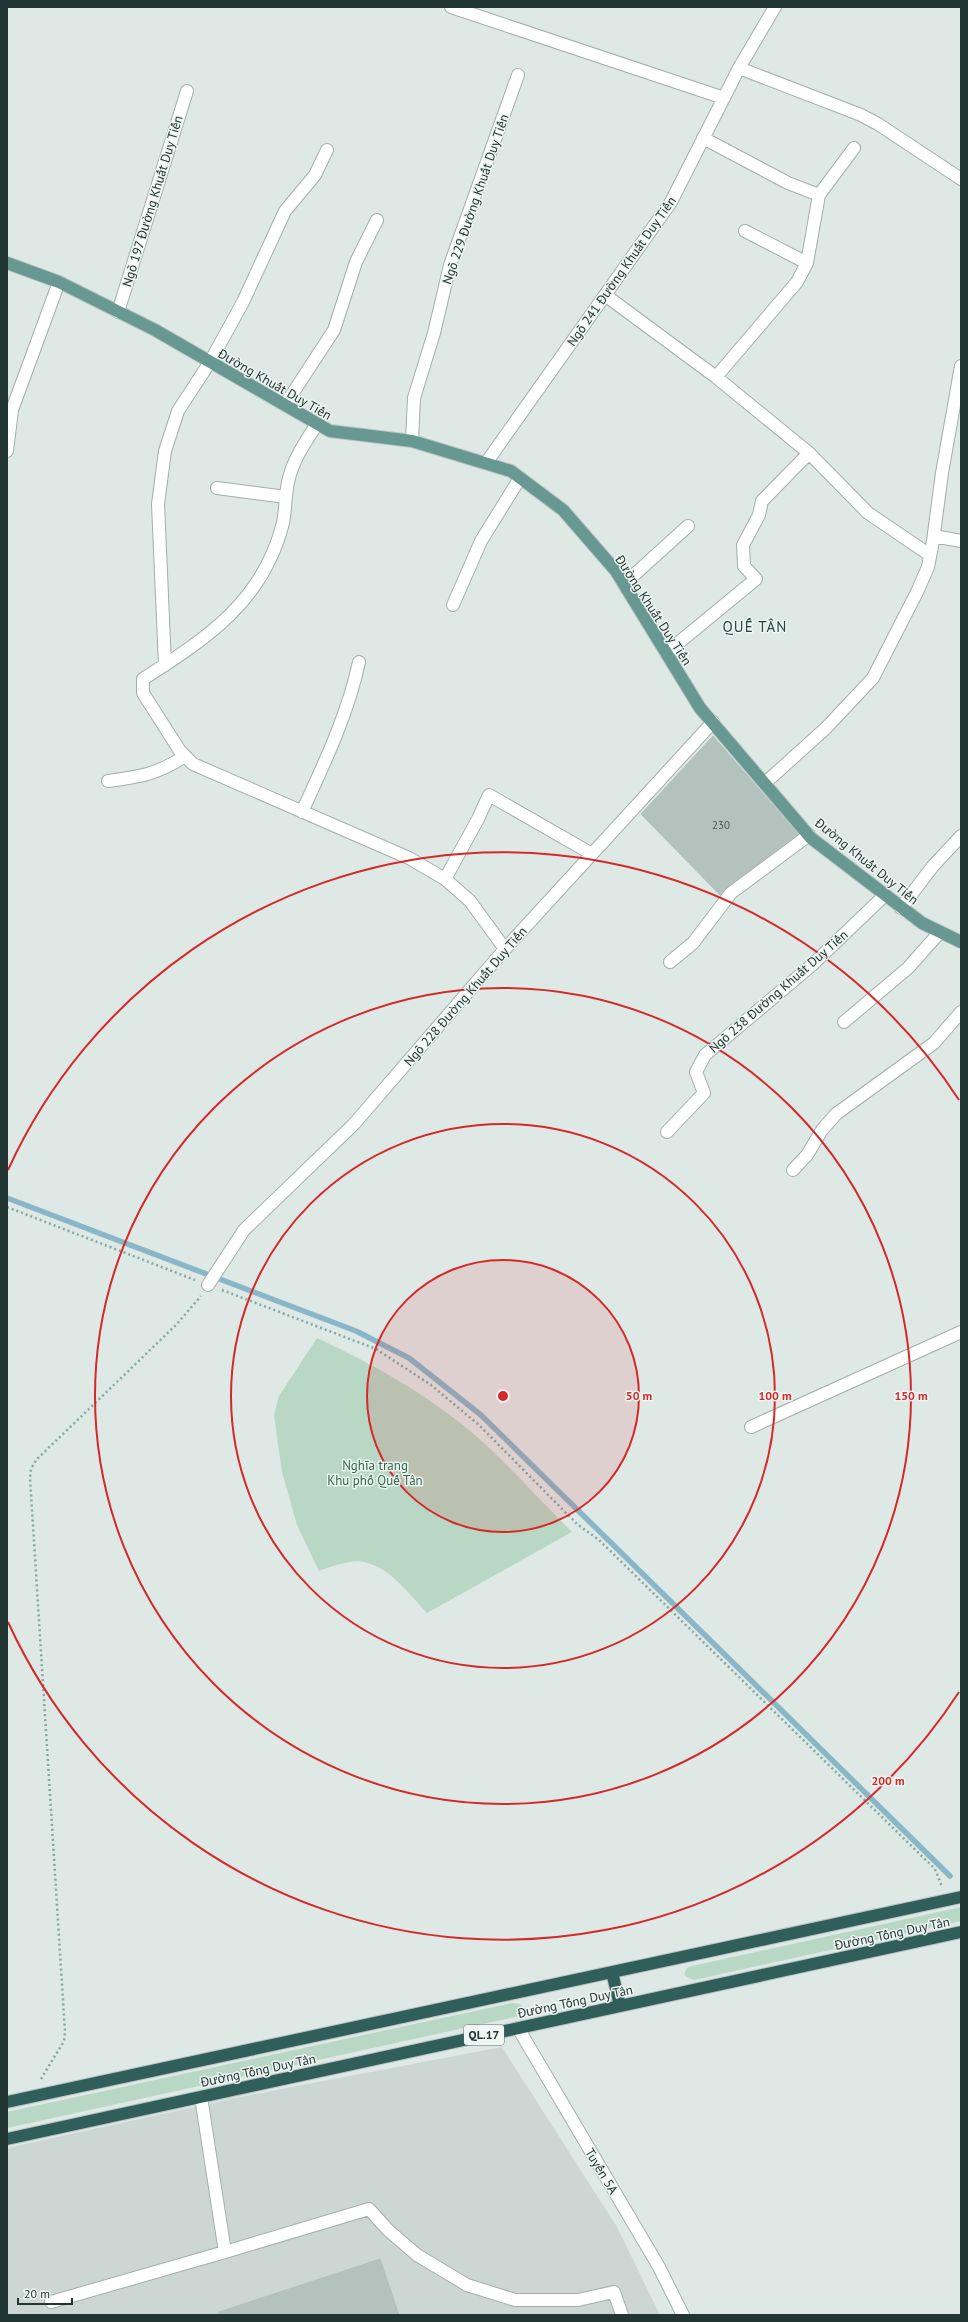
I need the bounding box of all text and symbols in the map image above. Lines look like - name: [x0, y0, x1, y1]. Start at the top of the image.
- street label: Ngõ 229 Đường Khuất Duy Tiến: [438, 112, 513, 287]
- street label: Ngõ 197 Đường Khuất Duy Tiến: [118, 113, 187, 289]
- street label: Ngõ 241 Đường Khuất Duy Tiến: [563, 193, 680, 350]
- street label: Đường Khuất Duy Tiến: [214, 344, 335, 424]
- street label: Đường Khuất Duy Tiến: [611, 551, 696, 669]
- district label: QUẾ TÂN: [723, 617, 787, 636]
- street label: Đường Khuất Duy Tiến: [811, 814, 922, 908]
- house number: 230: [712, 818, 730, 832]
- street label: Ngõ 228 Đường Khuất Duy Tiến: [400, 923, 531, 1070]
- street label: Ngõ 238 Đường Khuất Duy Tiến: [705, 926, 852, 1057]
- text: 50 m: [626, 1388, 652, 1403]
- text: 100 m: [758, 1388, 792, 1403]
- text: 150 m: [894, 1388, 928, 1403]
- centre of rings: [496, 1389, 510, 1403]
- park label: Nghĩa trang Khu phố Quế Tân: [327, 1457, 423, 1489]
- text: 200 m: [871, 1773, 905, 1788]
- street label: Đường Tống Duy Tân: [832, 1913, 951, 1954]
- street label: Đường Tống Duy Tân: [515, 1981, 634, 2022]
- road number: QL.17: [464, 2025, 504, 2045]
- street label: Đường Tống Duy Tân: [198, 2050, 317, 2091]
- street label: Tuyến 5A: [581, 2145, 622, 2198]
- scale bar: [18, 2280, 72, 2306]
- text: 20 m: [24, 2286, 50, 2301]

